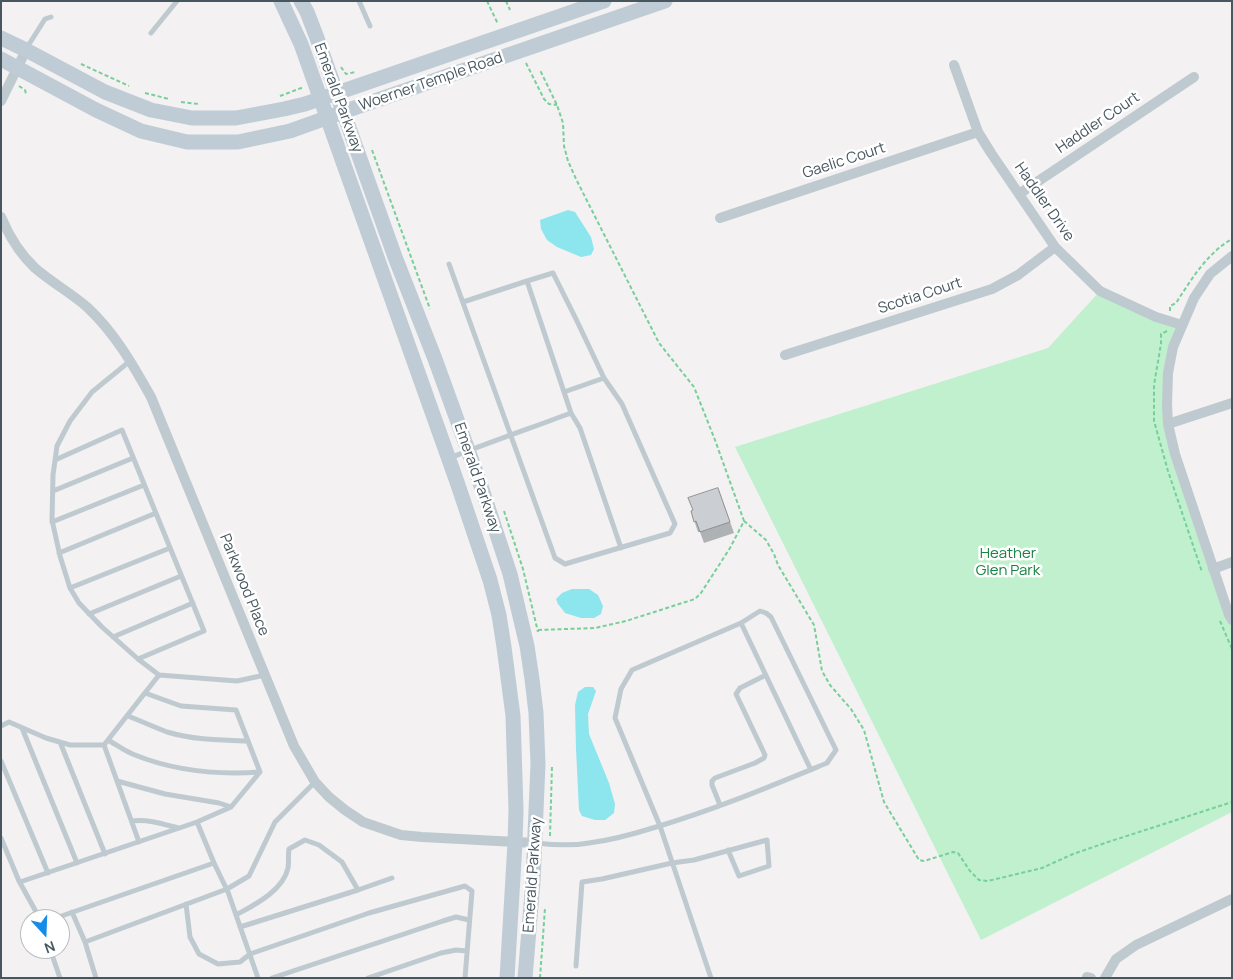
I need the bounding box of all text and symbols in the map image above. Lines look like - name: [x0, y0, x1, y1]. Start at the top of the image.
- street label: Emerald Parkway: [310, 41, 366, 155]
- street label: Woerner Temple Road: [357, 49, 505, 115]
- street label: Haddler Court: [1053, 88, 1143, 158]
- street label: Gaelic Court: [800, 139, 888, 183]
- street label: Haddler Drive: [1010, 159, 1078, 245]
- street label: Scotia Court: [876, 274, 964, 318]
- street label: Emerald Parkway: [450, 420, 504, 536]
- street label: Parkwood Place: [215, 531, 273, 639]
- park label: Heather Glen Park: [976, 545, 1040, 580]
- street label: Emerald Parkway: [520, 817, 546, 933]
- north arrow: [20, 909, 70, 959]
- text: N: [42, 937, 58, 958]

